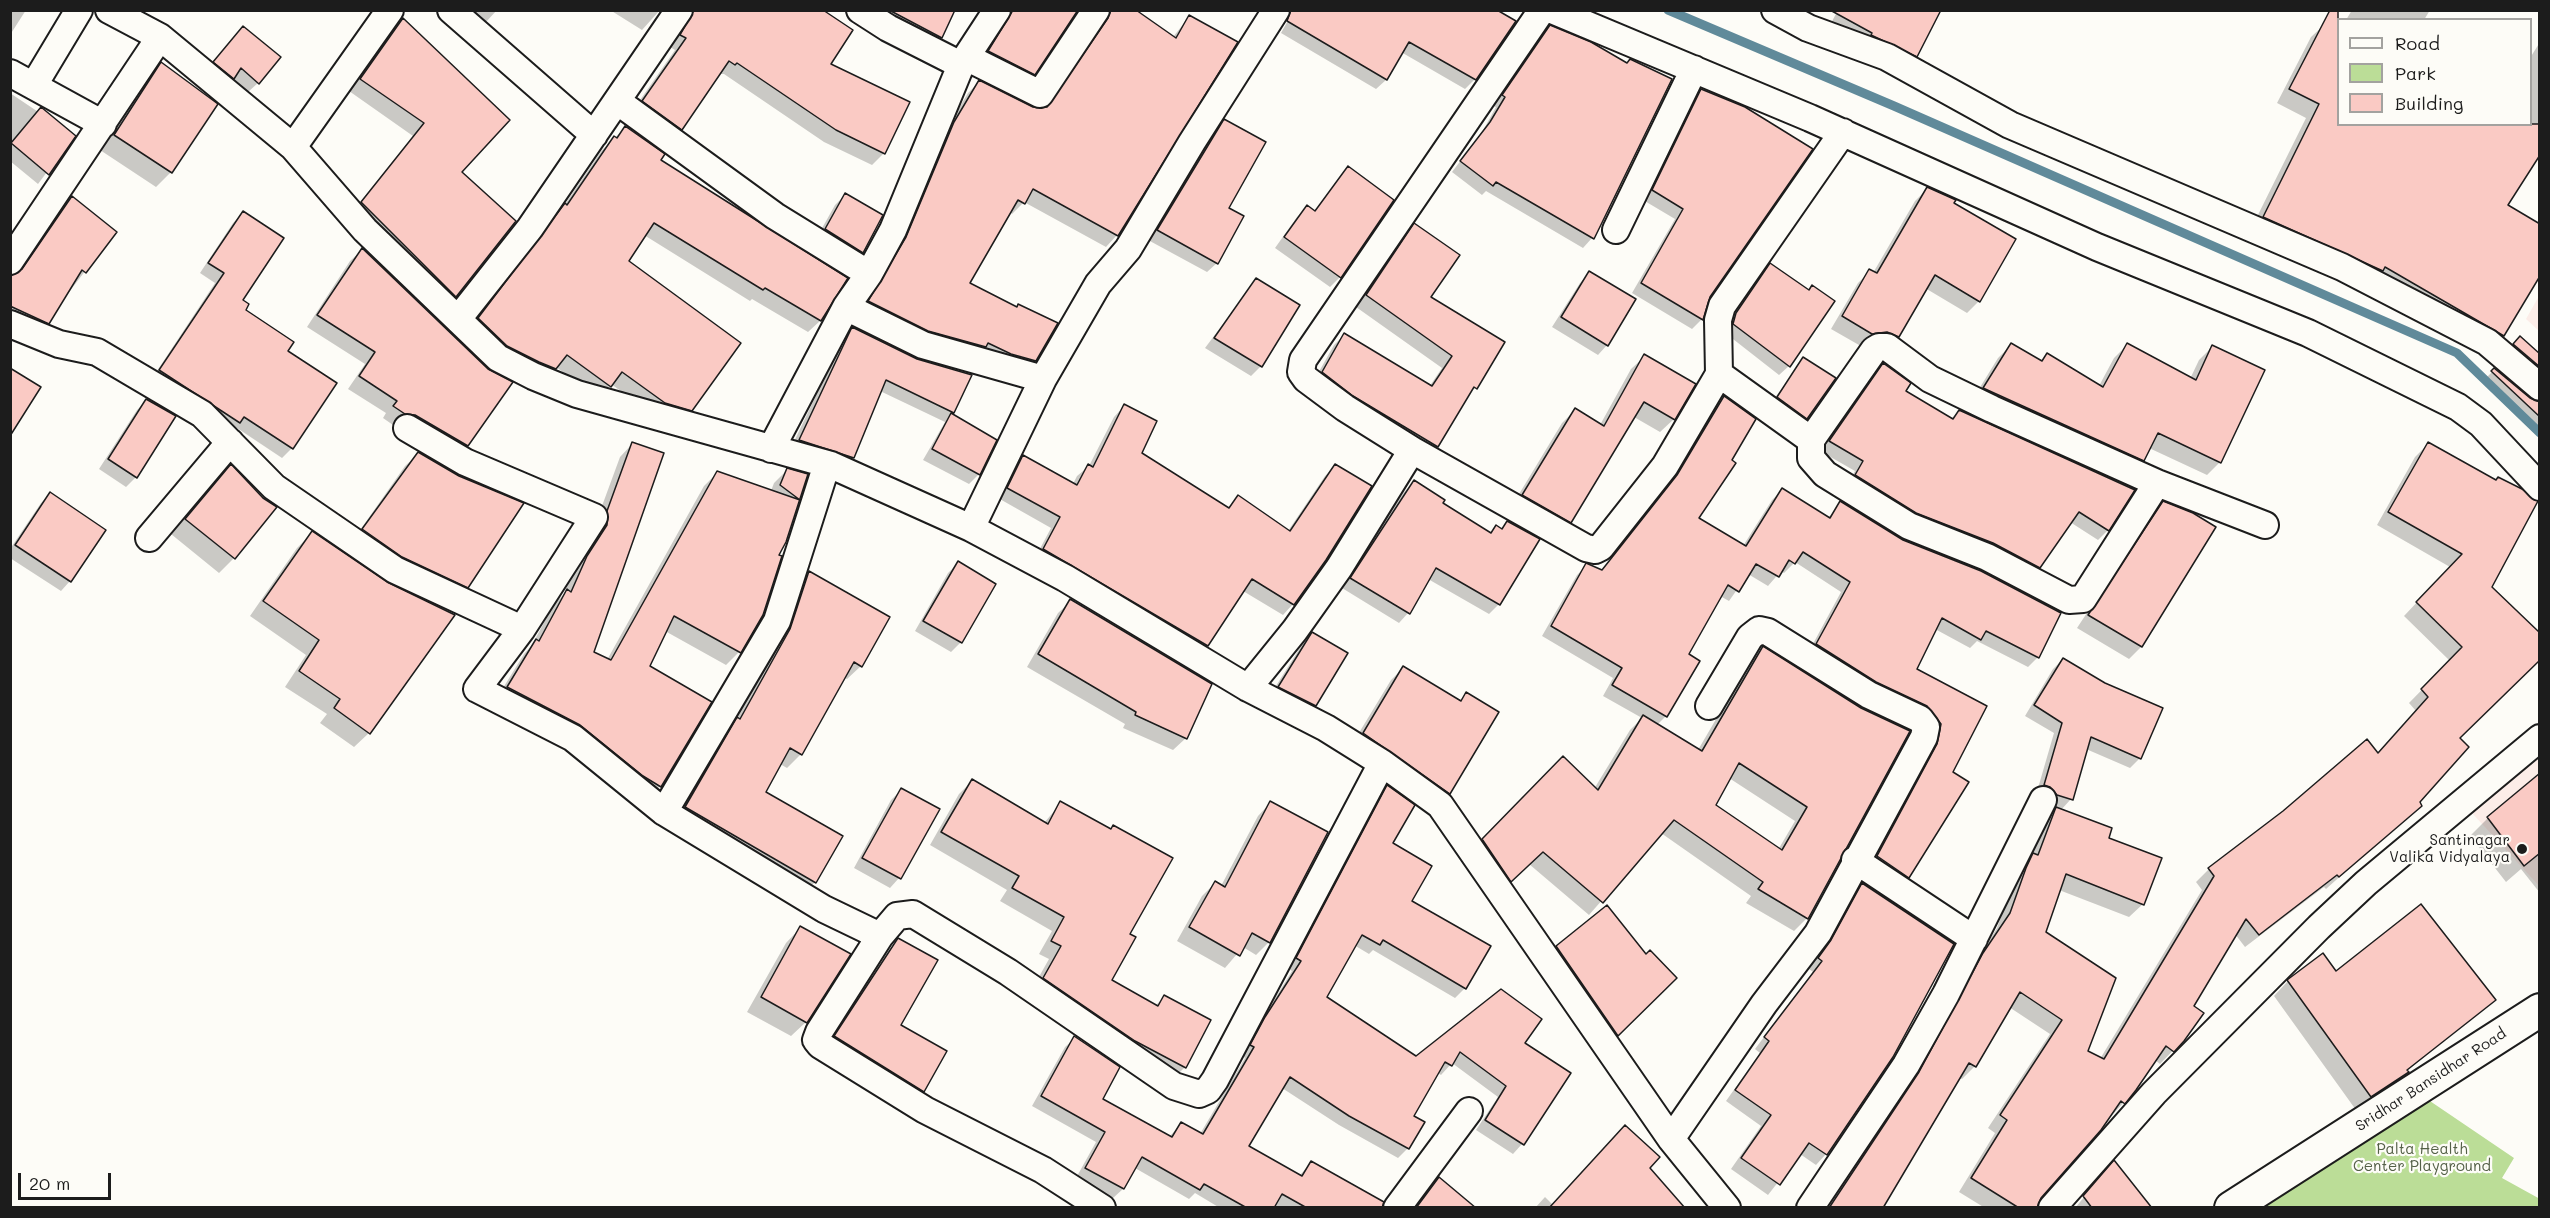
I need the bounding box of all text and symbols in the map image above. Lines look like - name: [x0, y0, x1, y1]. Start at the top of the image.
- legend: [2337, 18, 2532, 126]
- text: Road: [2395, 31, 2440, 55]
- text: Park: [2395, 61, 2436, 85]
- text: Building: [2395, 91, 2463, 115]
- place label: Santinagar Valika Vidyalaya: [2389, 831, 2510, 866]
- marker: Santinagar Valika Vidyalaya: [2515, 842, 2529, 856]
- street label: Sridhar Bansidhar Road: [2352, 1025, 2510, 1135]
- park label: Palta Health Center Playground: [2353, 1140, 2491, 1175]
- scale bar: [21, 1161, 114, 1199]
- text: 20 m: [29, 1171, 70, 1195]

